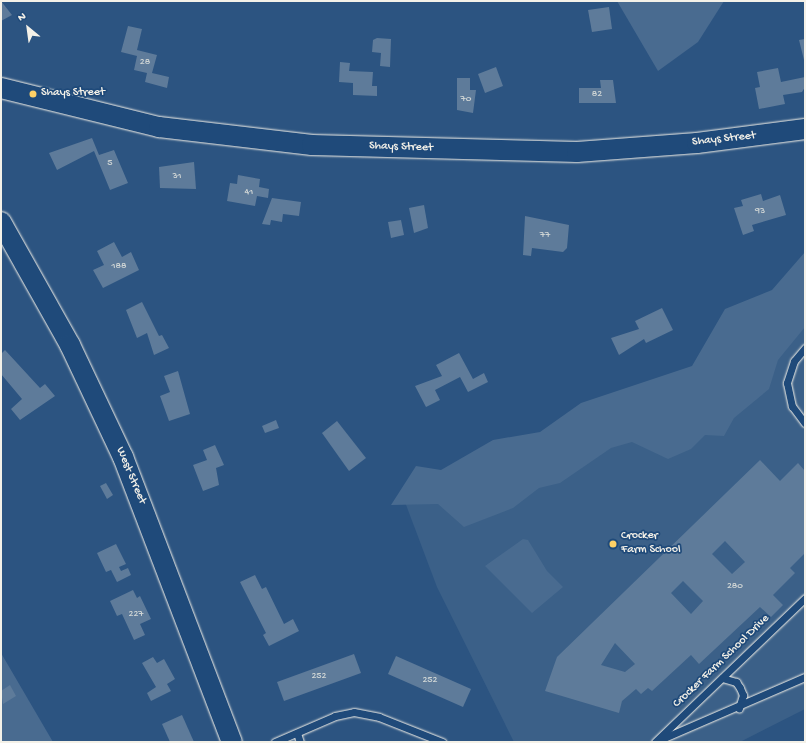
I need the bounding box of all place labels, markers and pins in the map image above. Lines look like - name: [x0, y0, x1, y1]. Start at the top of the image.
- place label: Shays Street: [41, 87, 105, 101]
- marker: Shays Street: [28, 89, 38, 99]
- place label: Crocker Farm School: [621, 530, 681, 558]
- marker: Crocker Farm School: [608, 539, 618, 549]

